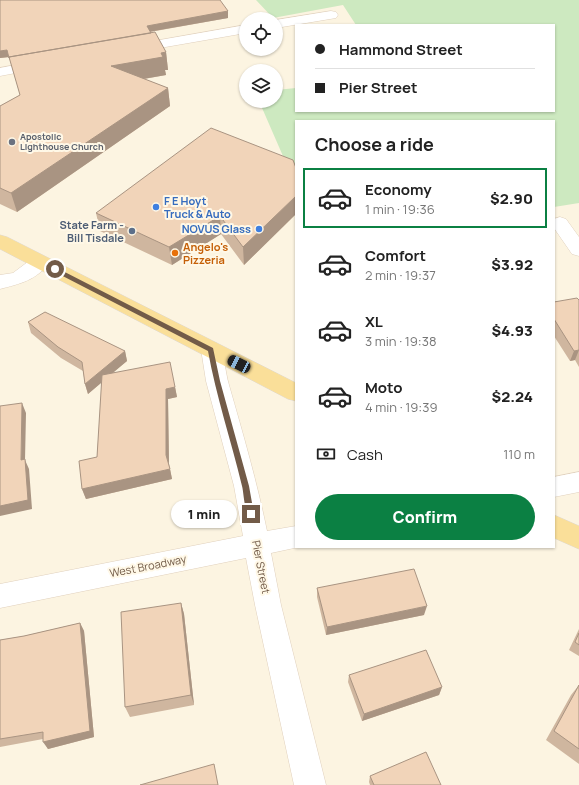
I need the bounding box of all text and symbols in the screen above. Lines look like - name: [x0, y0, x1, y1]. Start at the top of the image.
- map controls: [239, 12, 283, 108]
- button: locate: [239, 12, 283, 56]
- text: Hammond Street: [339, 39, 463, 60]
- button: layers: [239, 64, 283, 108]
- text: Pier Street: [339, 77, 418, 98]
- place label: Apostolic Lighthouse Church: [20, 130, 104, 153]
- text: Choose a ride: [315, 132, 434, 156]
- marker: Apostolic Lighthouse Church: [7, 137, 17, 147]
- text: Economy: [365, 179, 432, 200]
- icon: car: [317, 180, 353, 216]
- text: $2.90: [490, 188, 533, 209]
- place label: F E Hoyt Truck & Auto: [164, 193, 231, 221]
- text: 1 min · 19:36: [365, 200, 435, 218]
- marker: F E Hoyt Truck & Auto: [151, 202, 161, 212]
- place label: State Farm - Bill Tisdale: [59, 217, 124, 245]
- place label: NOVUS Glass: [182, 221, 251, 236]
- marker: NOVUS Glass: [254, 224, 264, 234]
- marker: State Farm - Bill Tisdale: [127, 226, 137, 236]
- place label: Angelo's Pizzeria: [183, 239, 228, 267]
- text: Comfort: [365, 245, 426, 266]
- icon: car: [317, 246, 353, 282]
- marker: Angelo's Pizzeria: [170, 248, 180, 258]
- text: $3.92: [491, 254, 533, 275]
- route start: [46, 260, 64, 278]
- text: 2 min · 19:37: [365, 266, 436, 284]
- text: XL: [365, 311, 383, 332]
- icon: car: [317, 312, 353, 348]
- text: $4.93: [491, 320, 533, 341]
- text: 3 min · 19:38: [365, 332, 436, 350]
- car: [226, 353, 252, 375]
- text: Moto: [365, 377, 402, 398]
- icon: car: [317, 378, 353, 414]
- text: $2.24: [492, 386, 533, 407]
- text: 4 min · 19:39: [365, 398, 437, 416]
- icon: cash: [315, 443, 337, 465]
- text: Cash: [347, 444, 383, 465]
- text: 110 m: [503, 445, 535, 463]
- button: Confirm: [315, 494, 535, 540]
- callout: 1 min: [171, 500, 237, 528]
- text: 1 min: [188, 505, 220, 523]
- route end: [242, 505, 260, 523]
- street label: Pier Street: [249, 539, 274, 595]
- street label: West Broadway: [108, 551, 188, 580]

